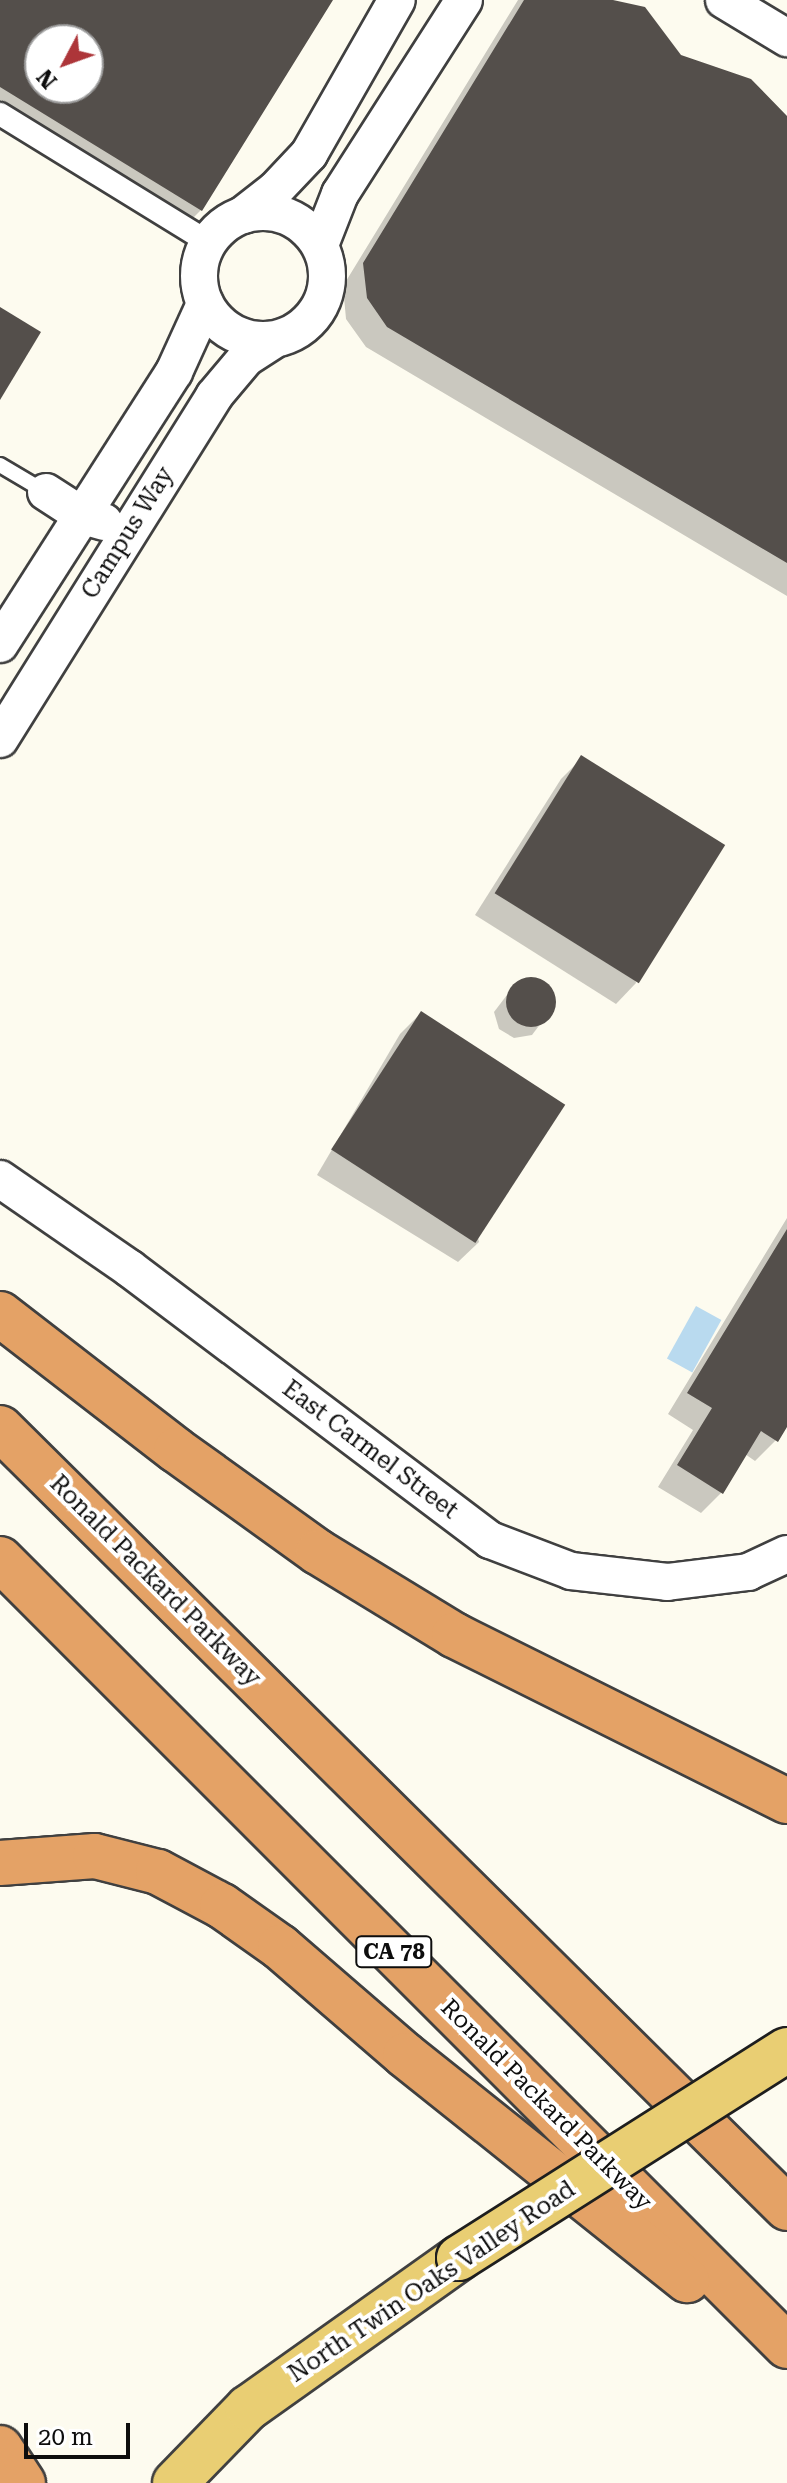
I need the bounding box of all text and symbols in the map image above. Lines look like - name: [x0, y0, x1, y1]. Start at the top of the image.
- north arrow: [24, 24, 104, 104]
- text: N: [32, 64, 62, 93]
- street label: Campus Way: [76, 462, 180, 604]
- street label: East Carmel Street: [277, 1375, 463, 1525]
- street label: Ronald Packard Parkway: [44, 1470, 266, 1692]
- road number: CA 78: [354, 1934, 434, 1970]
- street label: Ronald Packard Parkway: [435, 1994, 657, 2216]
- street label: North Twin Oaks Valley Road: [283, 2175, 581, 2389]
- scale bar: [28, 2407, 134, 2457]
- text: 20 m: [38, 2423, 93, 2451]

